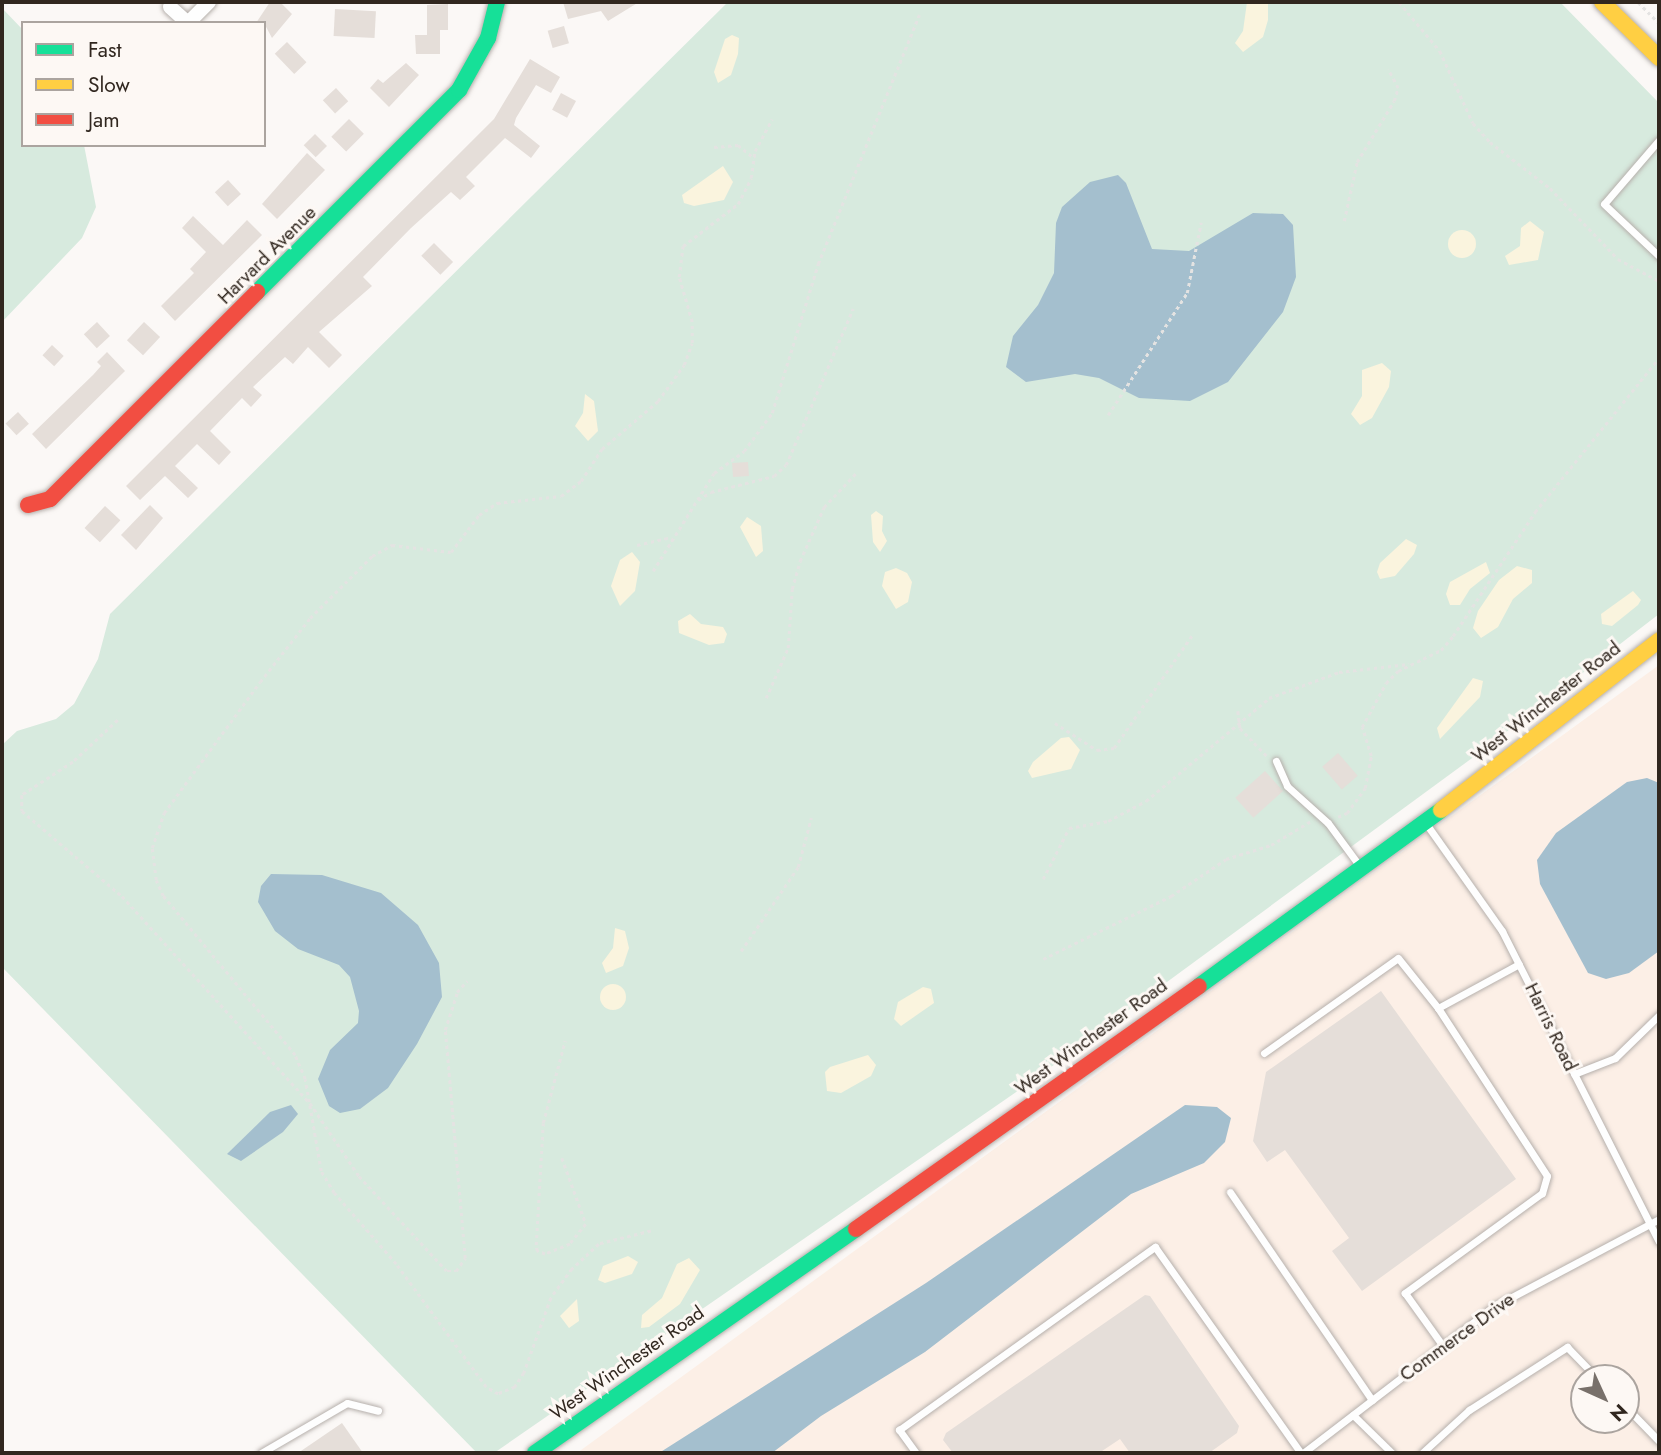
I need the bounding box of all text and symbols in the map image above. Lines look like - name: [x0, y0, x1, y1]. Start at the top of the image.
- legend: [21, 21, 266, 147]
- text: Fast: [88, 35, 121, 65]
- text: Slow: [88, 70, 130, 100]
- text: Jam: [88, 105, 120, 135]
- street label: Harvard Avenue: [213, 201, 321, 309]
- street label: West Winchester Road: [1467, 637, 1625, 767]
- street label: West Winchester Road: [1010, 974, 1172, 1100]
- street label: Harris Road: [1520, 979, 1582, 1075]
- street label: Commerce Drive: [1395, 1288, 1519, 1386]
- street label: West Winchester Road: [546, 1301, 708, 1425]
- north arrow: [1570, 1364, 1640, 1434]
- text: N: [1604, 1398, 1634, 1428]

